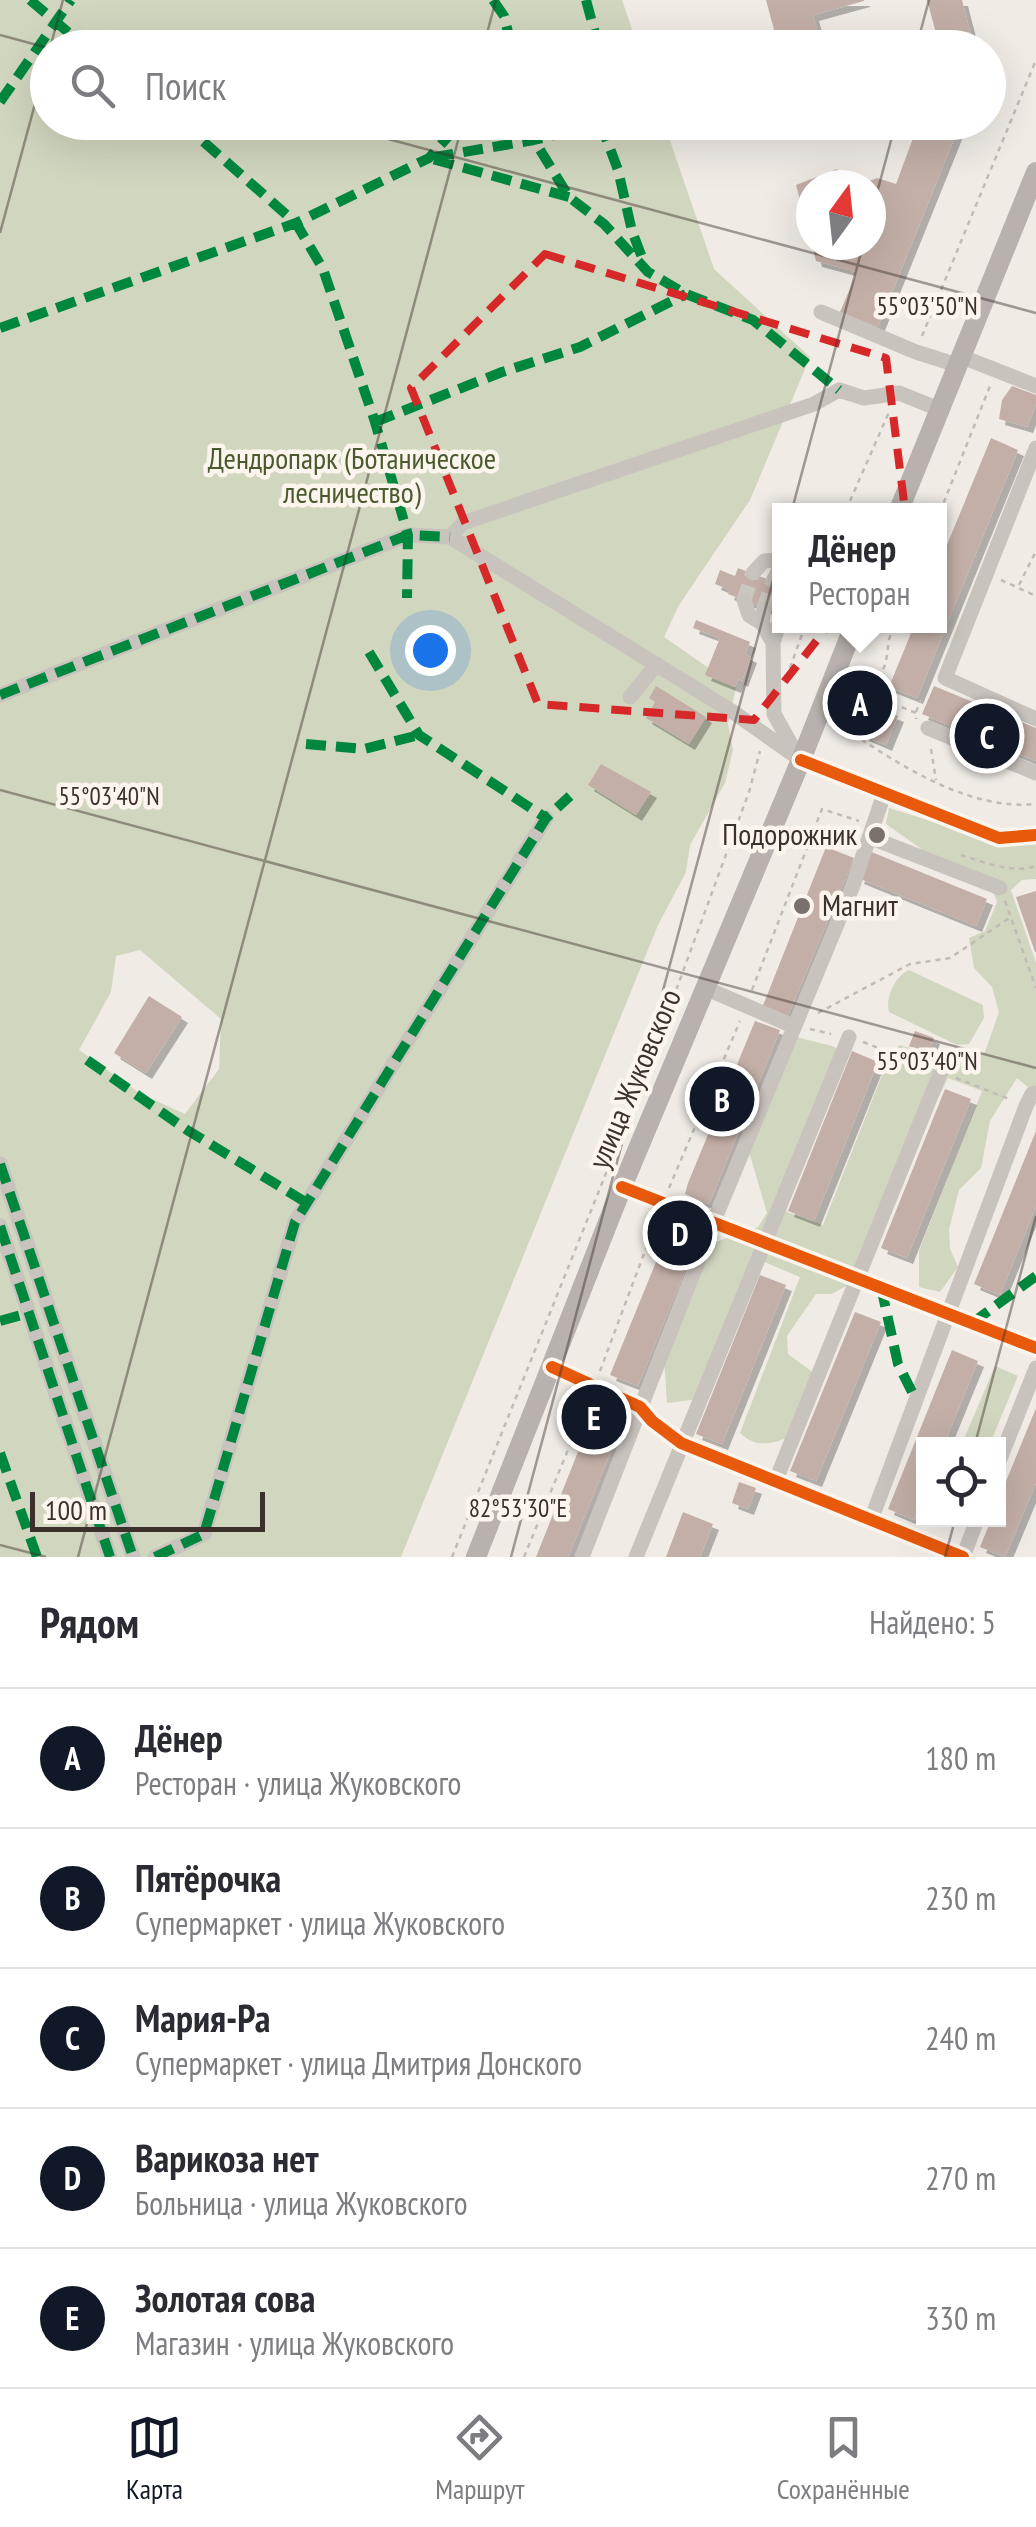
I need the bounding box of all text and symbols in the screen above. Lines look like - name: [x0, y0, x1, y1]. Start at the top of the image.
- search box: [30, 30, 1006, 140]
- icon: search: [65, 58, 120, 113]
- text: Поиск: [145, 61, 226, 110]
- north arrow: [796, 170, 886, 260]
- text: 55°03'50"N: [876, 290, 978, 322]
- park label: Дендропарк (Ботаническое лесничество): [208, 438, 496, 511]
- popup: [772, 503, 947, 633]
- text: Дёнер: [809, 523, 896, 572]
- text: Ресторан: [809, 572, 910, 614]
- your location: [405, 625, 456, 676]
- pin: A: [828, 666, 892, 740]
- pin: C: [954, 698, 1020, 774]
- text: 55°03'40"N: [58, 780, 160, 812]
- place label: Подорожник: [722, 814, 857, 853]
- marker: Подорожник: [866, 824, 888, 846]
- place label: Магнит: [822, 885, 898, 924]
- marker: Магнит: [791, 895, 813, 917]
- street label: улица Жуковского: [578, 983, 689, 1174]
- text: 55°03'40"N: [876, 1045, 978, 1077]
- pin: B: [690, 1062, 754, 1136]
- pin: D: [648, 1196, 712, 1270]
- pin: E: [562, 1380, 626, 1454]
- map controls: [916, 1437, 1006, 1527]
- button: locate: [916, 1437, 1006, 1527]
- scale bar: [30, 1487, 265, 1532]
- text: 100 m: [45, 1491, 107, 1528]
- text: 82°53'30"E: [469, 1492, 567, 1524]
- text: Рядом: [40, 1595, 139, 1650]
- text: Найдено: 5: [869, 1601, 996, 1643]
- text: Дёнер: [135, 1713, 223, 1762]
- text: A: [64, 1737, 81, 1779]
- text: 180 m: [925, 1737, 996, 1779]
- text: Ресторан · улица Жуковского: [135, 1762, 461, 1804]
- text: Пятёрочка: [135, 1853, 281, 1902]
- text: B: [65, 1877, 80, 1919]
- text: 230 m: [925, 1877, 996, 1919]
- text: Супермаркет · улица Жуковского: [135, 1902, 505, 1944]
- text: Мария-Ра: [135, 1993, 271, 2042]
- text: C: [65, 2017, 80, 2059]
- text: 240 m: [925, 2017, 996, 2059]
- text: Супермаркет · улица Дмитрия Донского: [135, 2042, 582, 2084]
- text: Варикоза нет: [135, 2133, 319, 2182]
- text: D: [64, 2157, 81, 2199]
- text: 270 m: [925, 2157, 996, 2199]
- text: Больница · улица Жуковского: [135, 2182, 468, 2224]
- text: Золотая сова: [135, 2273, 316, 2322]
- text: E: [66, 2297, 79, 2339]
- text: 330 m: [925, 2297, 996, 2339]
- text: Магазин · улица Жуковского: [135, 2322, 454, 2364]
- tab: Карта: [126, 2410, 183, 2507]
- tab: Маршрут: [435, 2410, 525, 2507]
- tab: Сохранённые: [777, 2410, 910, 2507]

